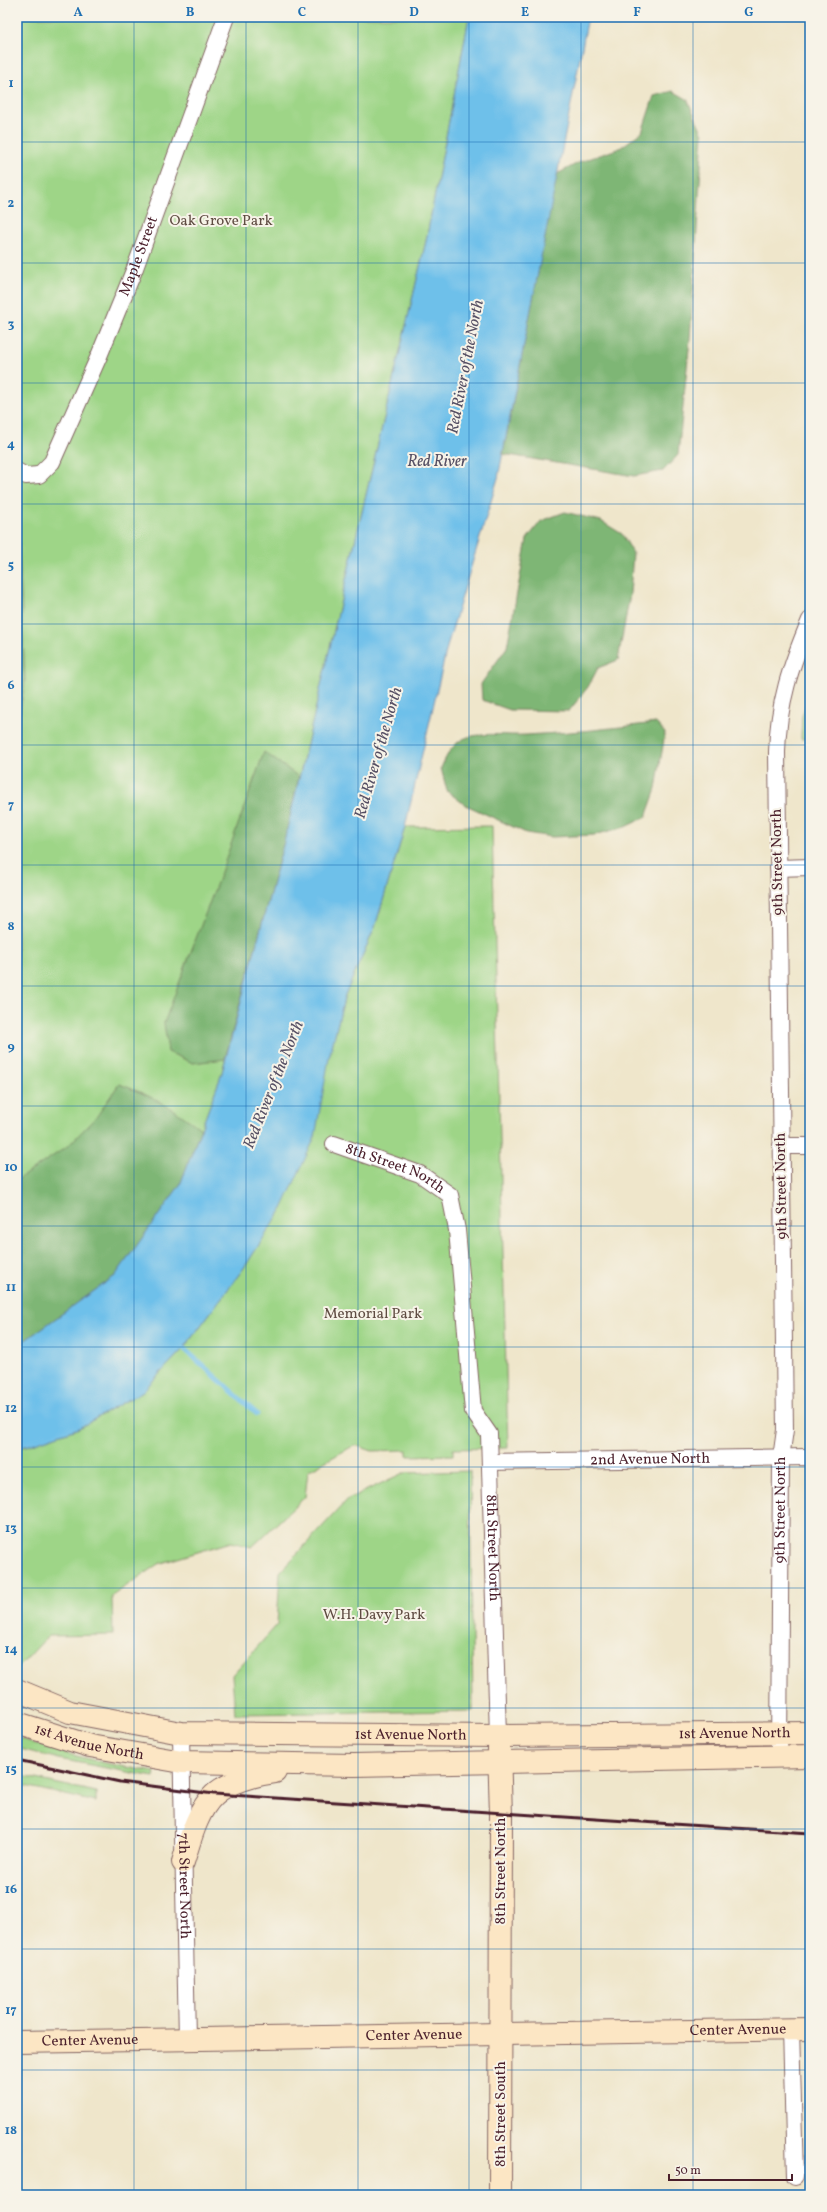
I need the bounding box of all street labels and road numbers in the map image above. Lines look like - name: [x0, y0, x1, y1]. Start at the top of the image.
- street label: Maple Street: [114, 213, 163, 299]
- street label: 9th Street North: [767, 808, 789, 916]
- street label: 9th Street North: [771, 1132, 793, 1240]
- street label: 8th Street North: [342, 1138, 449, 1199]
- street label: 2nd Avenue North: [590, 1448, 710, 1471]
- street label: 9th Street North: [770, 1456, 792, 1564]
- street label: 8th Street North: [480, 1494, 504, 1602]
- street label: 1st Avenue North: [32, 1719, 146, 1766]
- street label: 1st Avenue North: [678, 1723, 791, 1745]
- street label: 1st Avenue North: [354, 1724, 467, 1746]
- street label: 8th Street North: [491, 1818, 512, 1924]
- street label: 7th Street North: [172, 1833, 196, 1939]
- street label: Center Avenue: [689, 2019, 786, 2041]
- street label: Center Avenue: [365, 2024, 462, 2047]
- street label: Center Avenue: [42, 2030, 138, 2052]
- street label: 8th Street South: [491, 2061, 512, 2167]

